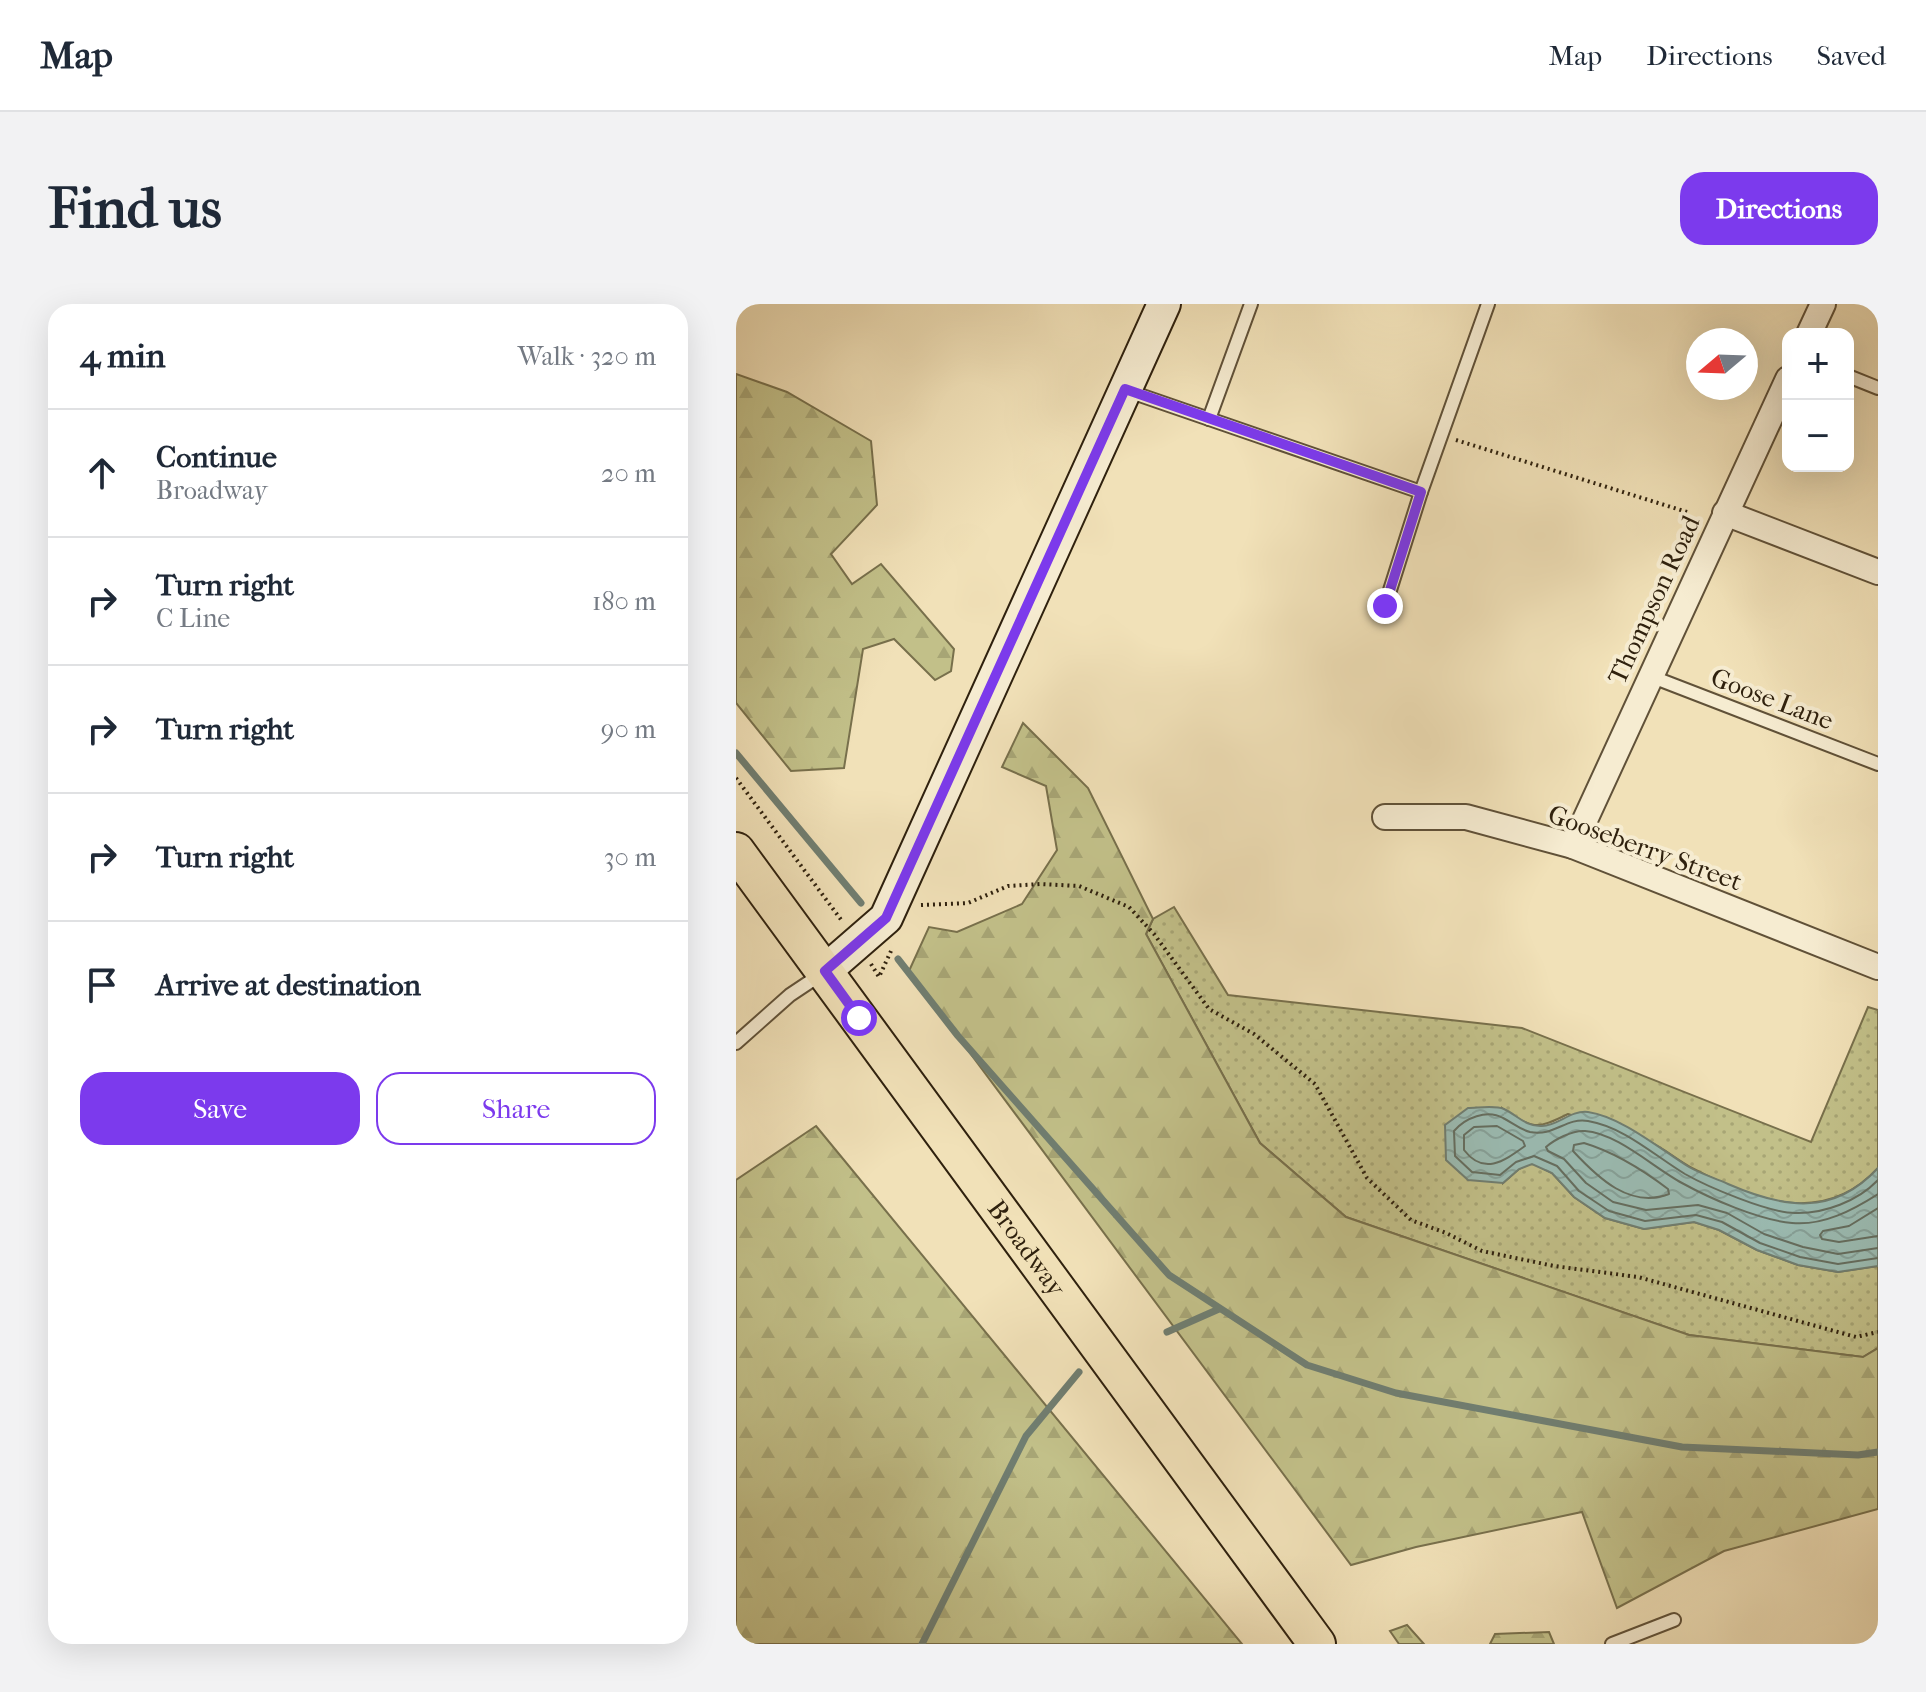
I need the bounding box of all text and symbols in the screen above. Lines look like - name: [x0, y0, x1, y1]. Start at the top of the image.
- text: Map: [40, 33, 113, 78]
- text: Map: [1549, 39, 1602, 72]
- text: Directions: [1646, 39, 1773, 72]
- text: Saved: [1817, 39, 1886, 72]
- button: Directions: [1680, 172, 1878, 245]
- text: Find us: [48, 176, 222, 241]
- north arrow: [1686, 328, 1758, 400]
- map controls: [1782, 328, 1854, 472]
- button: +: [1782, 328, 1854, 400]
- text: 4 min: [80, 336, 165, 376]
- text: Walk · 320 m: [518, 341, 656, 372]
- button: −: [1782, 400, 1854, 472]
- text: Continue: [156, 440, 277, 475]
- icon: ahead: [80, 451, 124, 495]
- text: 20 m: [601, 458, 656, 489]
- text: Broadway: [156, 475, 268, 506]
- street label: Thompson Road: [1601, 510, 1707, 689]
- text: Turn right: [156, 568, 294, 603]
- icon: right: [80, 579, 124, 623]
- text: 180 m: [592, 586, 656, 617]
- route end: [1367, 588, 1403, 624]
- text: C Line: [156, 603, 230, 634]
- street label: Goose Lane: [1706, 662, 1838, 737]
- icon: right: [80, 707, 124, 751]
- text: Turn right: [156, 712, 294, 747]
- text: 90 m: [601, 714, 656, 745]
- street label: Gooseberry Street: [1544, 799, 1747, 898]
- icon: right: [80, 835, 124, 879]
- text: Turn right: [156, 840, 294, 875]
- text: 30 m: [604, 842, 656, 873]
- icon: arrive: [80, 963, 124, 1007]
- text: Arrive at destination: [156, 968, 421, 1003]
- route start: [841, 1000, 877, 1036]
- button: Save: [80, 1072, 360, 1145]
- button: Share: [376, 1072, 656, 1145]
- street label: Broadway: [981, 1194, 1073, 1303]

